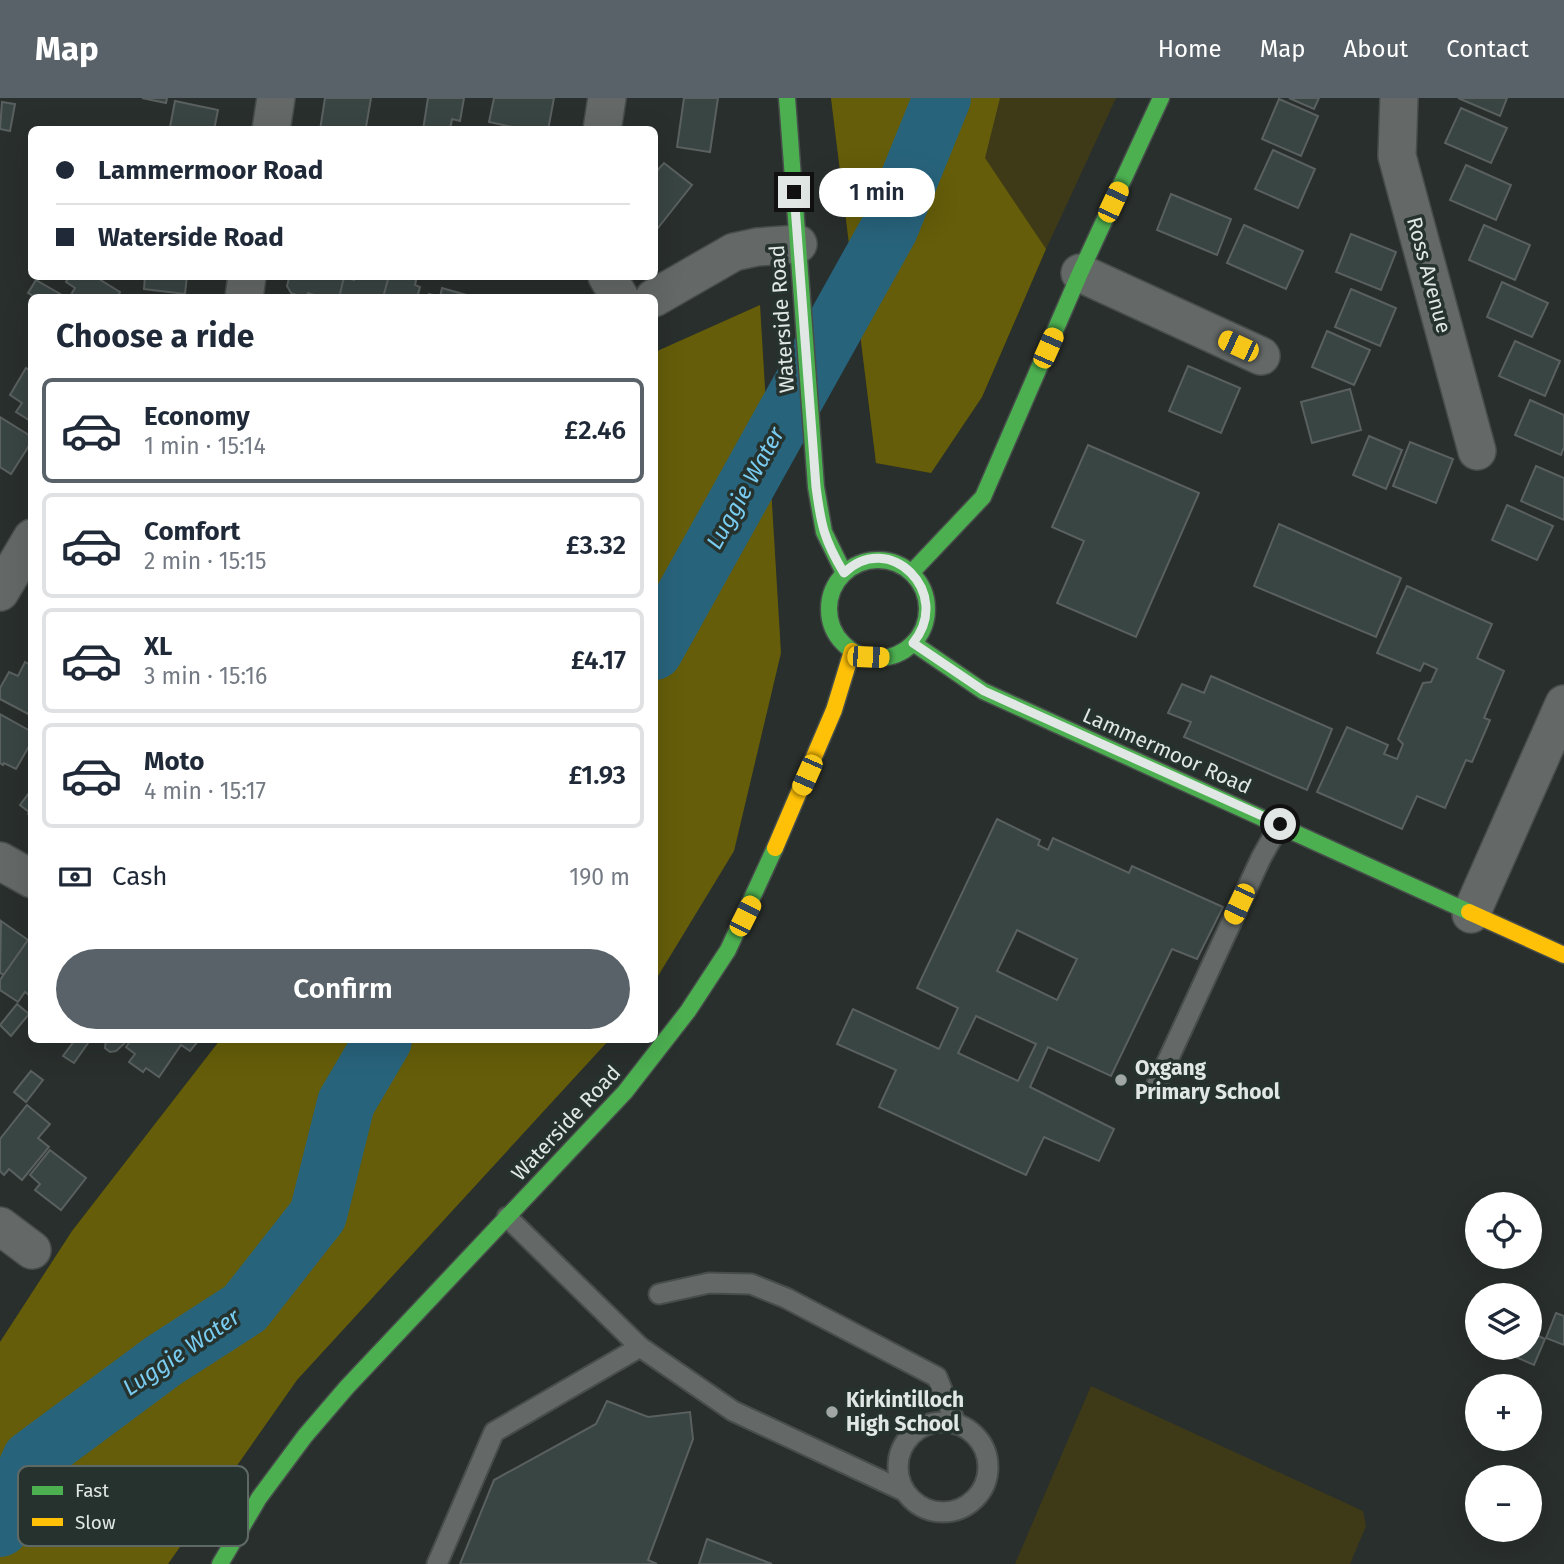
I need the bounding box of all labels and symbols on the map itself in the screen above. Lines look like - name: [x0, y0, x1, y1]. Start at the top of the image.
- callout: 1 min: [818, 168, 934, 217]
- route end: [778, 176, 810, 208]
- car: [1095, 179, 1132, 225]
- street label: Ross Avenue: [1401, 214, 1457, 336]
- street label: Waterside Road: [764, 244, 800, 394]
- car: [1030, 325, 1067, 371]
- car: [1215, 328, 1262, 364]
- water label: Luggie Water: [700, 421, 791, 554]
- car: [847, 646, 890, 668]
- street label: Lammermoor Road: [1079, 702, 1255, 800]
- car: [789, 752, 826, 798]
- route start: [1264, 808, 1296, 840]
- car: [1221, 881, 1258, 927]
- car: [727, 893, 764, 939]
- place label: Oxgang Primary School: [1135, 1055, 1281, 1105]
- street label: Waterside Road: [506, 1060, 626, 1186]
- marker: Oxgang Primary School: [1113, 1072, 1129, 1088]
- water label: Luggie Water: [117, 1302, 246, 1401]
- place label: Kirkintilloch High School: [846, 1387, 964, 1437]
- marker: Kirkintilloch High School: [824, 1404, 840, 1420]
- legend: [18, 1466, 248, 1546]
- text: Fast: [75, 1479, 109, 1502]
- text: Slow: [75, 1511, 116, 1534]

